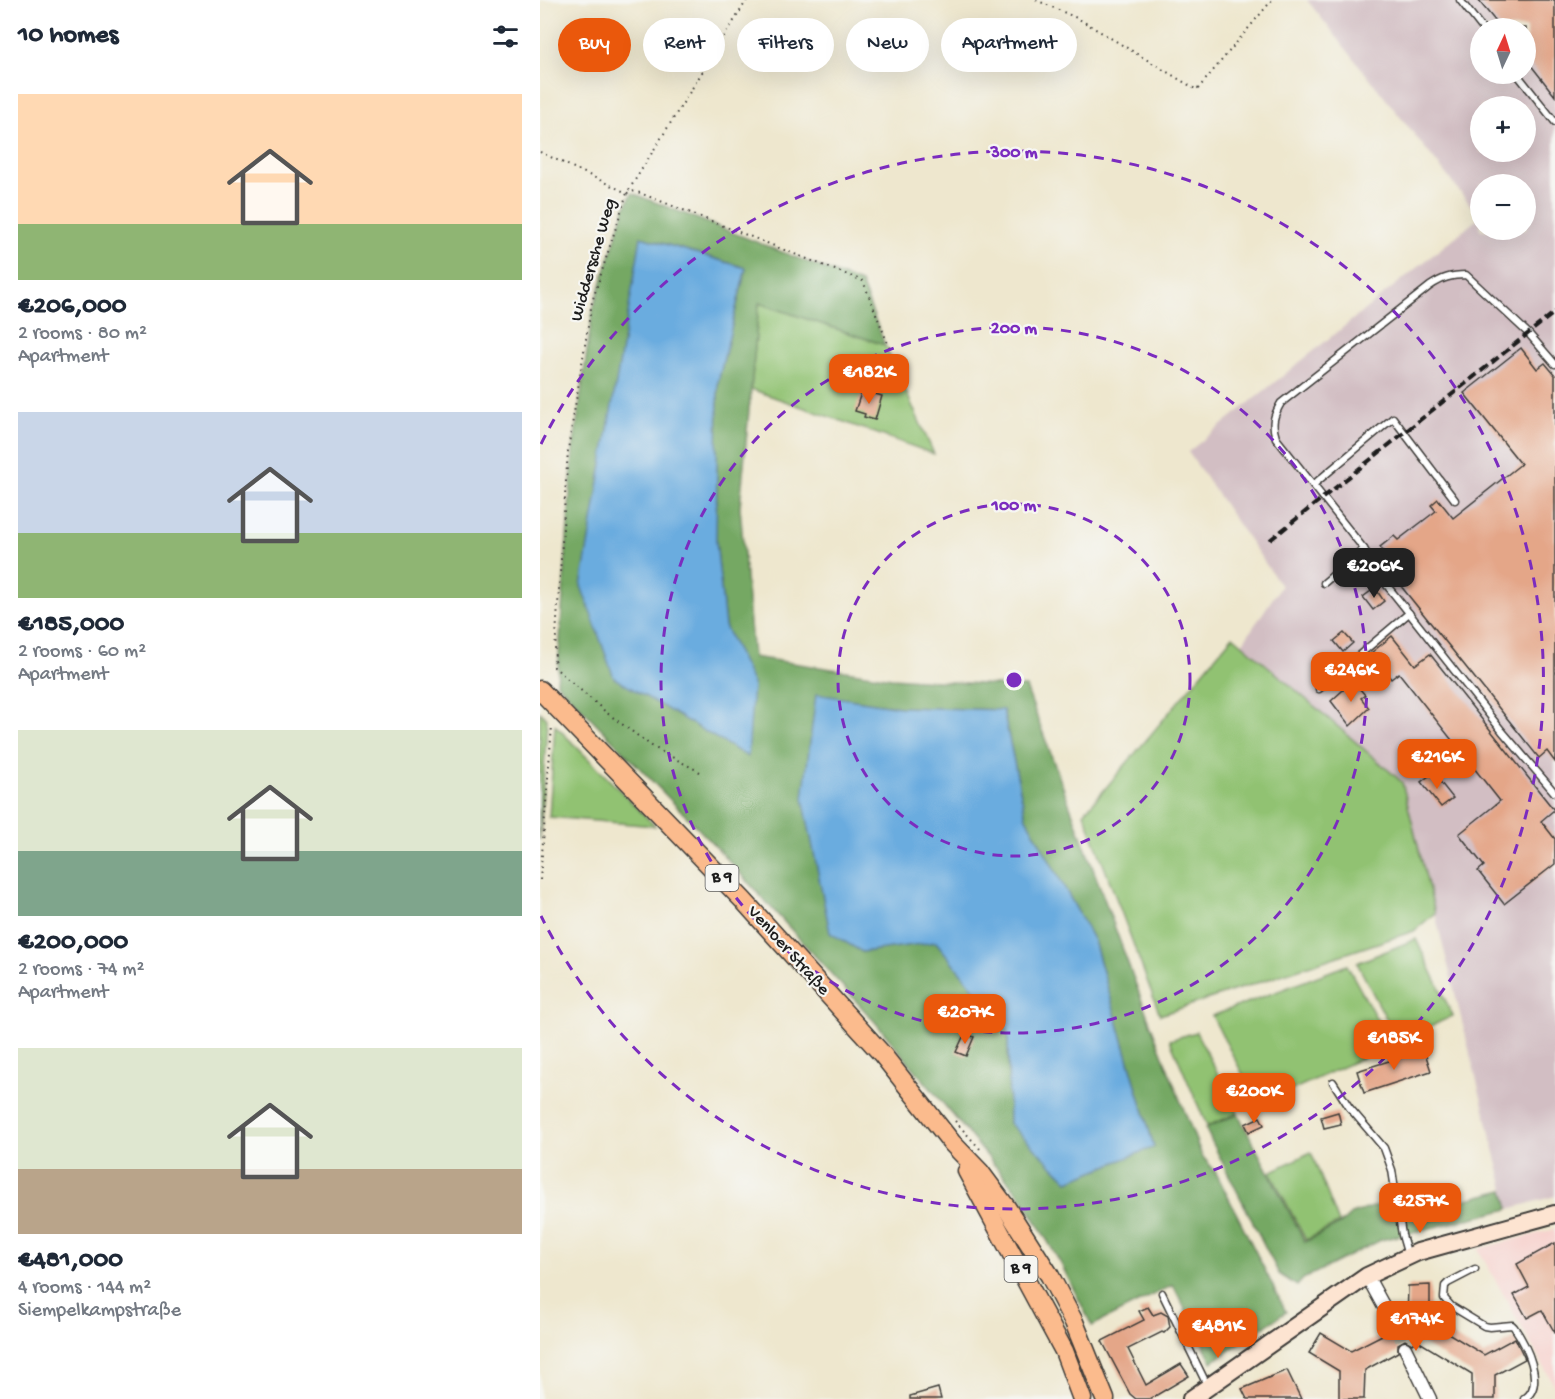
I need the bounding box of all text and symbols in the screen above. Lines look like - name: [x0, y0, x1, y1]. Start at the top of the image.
- chip: Buy: [558, 18, 631, 72]
- chip: Rent: [643, 18, 725, 72]
- chip: Filters: [737, 18, 834, 72]
- chip: New: [846, 18, 929, 72]
- chip: Apartment: [941, 18, 1077, 72]
- north arrow: [1470, 18, 1536, 84]
- map controls: [1470, 18, 1536, 240]
- icon: filters: [489, 20, 522, 53]
- text: 10 homes: [18, 21, 118, 52]
- button: +: [1470, 96, 1536, 162]
- icon: home: [216, 133, 324, 241]
- text: 300 m: [990, 143, 1038, 164]
- button: −: [1470, 174, 1536, 240]
- street label: Widdersche Weg: [566, 196, 622, 324]
- text: €206,000: [18, 292, 127, 323]
- text: 200 m: [991, 319, 1037, 340]
- text: 2 rooms · 80 m²: [18, 323, 147, 346]
- text: Apartment: [18, 346, 108, 369]
- pin: €182K: [827, 354, 911, 405]
- text: €182K: [843, 362, 895, 385]
- icon: home: [216, 451, 324, 559]
- text: 100 m: [991, 496, 1037, 517]
- pin: €206K: [1332, 548, 1416, 599]
- text: €206K: [1347, 556, 1401, 579]
- text: €185,000: [18, 610, 124, 641]
- text: 2 rooms · 60 m²: [18, 641, 146, 664]
- pin: €246K: [1309, 652, 1393, 703]
- text: €246K: [1325, 660, 1377, 683]
- text: Apartment: [18, 664, 108, 687]
- centre of rings: [1004, 670, 1024, 690]
- pin: €216K: [1395, 739, 1479, 790]
- text: €216K: [1412, 747, 1462, 770]
- icon: home: [216, 769, 324, 877]
- road number: B 9: [706, 865, 738, 891]
- street label: Venloer Straße: [742, 901, 834, 1001]
- text: €200,000: [18, 928, 128, 959]
- text: 2 rooms · 74 m²: [18, 959, 144, 982]
- text: Apartment: [18, 982, 108, 1005]
- pin: €207K: [923, 994, 1007, 1045]
- text: €207K: [938, 1002, 992, 1025]
- pin: €185K: [1352, 1020, 1436, 1071]
- text: €185K: [1368, 1028, 1420, 1051]
- pin: €200K: [1212, 1073, 1296, 1124]
- text: €200K: [1226, 1081, 1282, 1104]
- icon: home: [216, 1087, 324, 1195]
- pin: €257K: [1378, 1183, 1462, 1234]
- text: €257K: [1393, 1191, 1447, 1214]
- text: €481,000: [18, 1246, 123, 1277]
- road number: B 9: [1004, 1256, 1038, 1282]
- text: 4 rooms · 144 m²: [18, 1277, 151, 1300]
- text: Siempelkampstraße: [18, 1300, 181, 1323]
- pin: €174K: [1374, 1301, 1458, 1352]
- pin: €481K: [1176, 1308, 1260, 1359]
- text: €174K: [1391, 1309, 1441, 1332]
- text: €481K: [1192, 1316, 1244, 1339]

